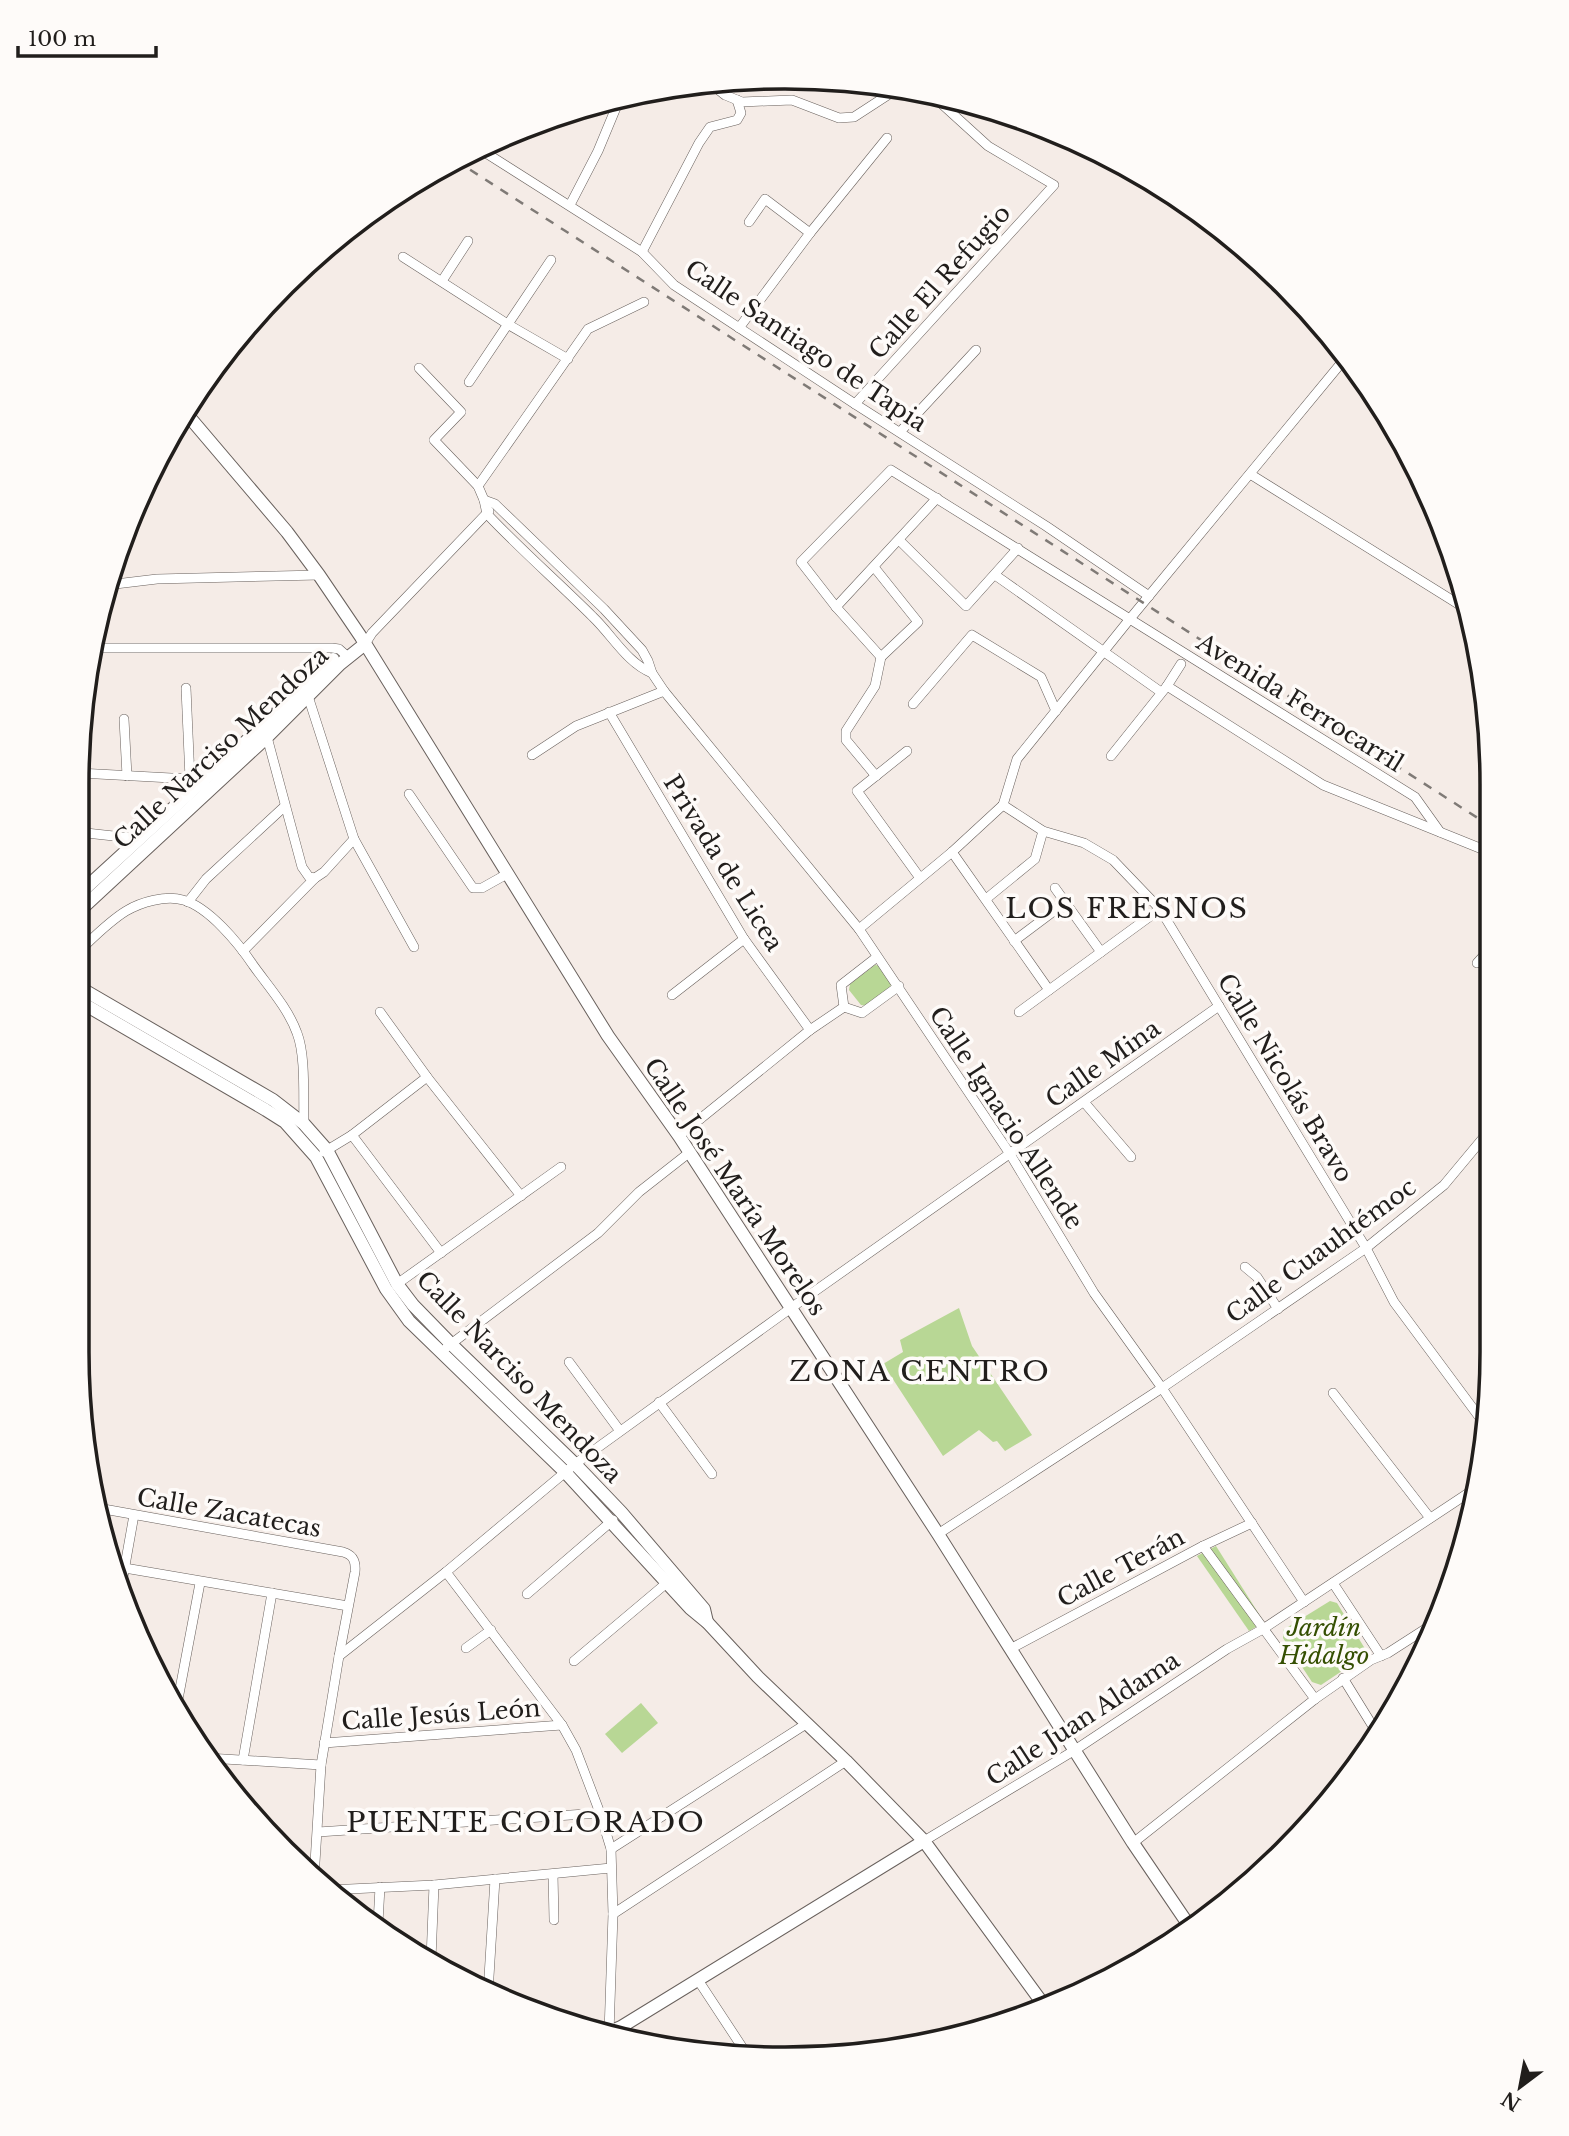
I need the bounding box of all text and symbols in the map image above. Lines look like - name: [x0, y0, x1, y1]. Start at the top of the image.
- scale bar: [18, 14, 156, 58]
- text: 100 m: [28, 26, 96, 52]
- street label: Calle El Refugio: [863, 199, 1017, 365]
- street label: Calle Santiago de Tapia: [680, 254, 933, 438]
- street label: Avenida Ferrocarril: [1191, 627, 1409, 778]
- street label: Calle Narciso Mendoza: [107, 640, 334, 855]
- street label: Privada de Licea: [658, 769, 790, 957]
- district label: LOS FRESNOS: [1005, 891, 1249, 926]
- street label: Calle Nicolás Bravo: [1212, 968, 1359, 1187]
- street label: Calle Ignacio Allende: [924, 1001, 1089, 1234]
- street label: Calle Mina: [1040, 1013, 1166, 1114]
- street label: Calle José María Morelos: [638, 1052, 833, 1321]
- street label: Calle Cuauhtémoc: [1220, 1172, 1421, 1329]
- street label: Calle Narciso Mendoza: [411, 1265, 629, 1489]
- district label: ZONA CENTRO: [789, 1354, 1051, 1389]
- street label: Calle Zacatecas: [135, 1482, 323, 1543]
- street label: Calle Terán: [1052, 1522, 1189, 1613]
- park label: Jardín Hidalgo: [1278, 1613, 1369, 1670]
- street label: Calle Juan Aldama: [981, 1645, 1185, 1792]
- street label: Calle Jesús León: [340, 1693, 542, 1736]
- district label: PUENTE COLORADO: [346, 1805, 706, 1840]
- north arrow: [1485, 2052, 1555, 2122]
- text: N: [1497, 2086, 1525, 2115]

